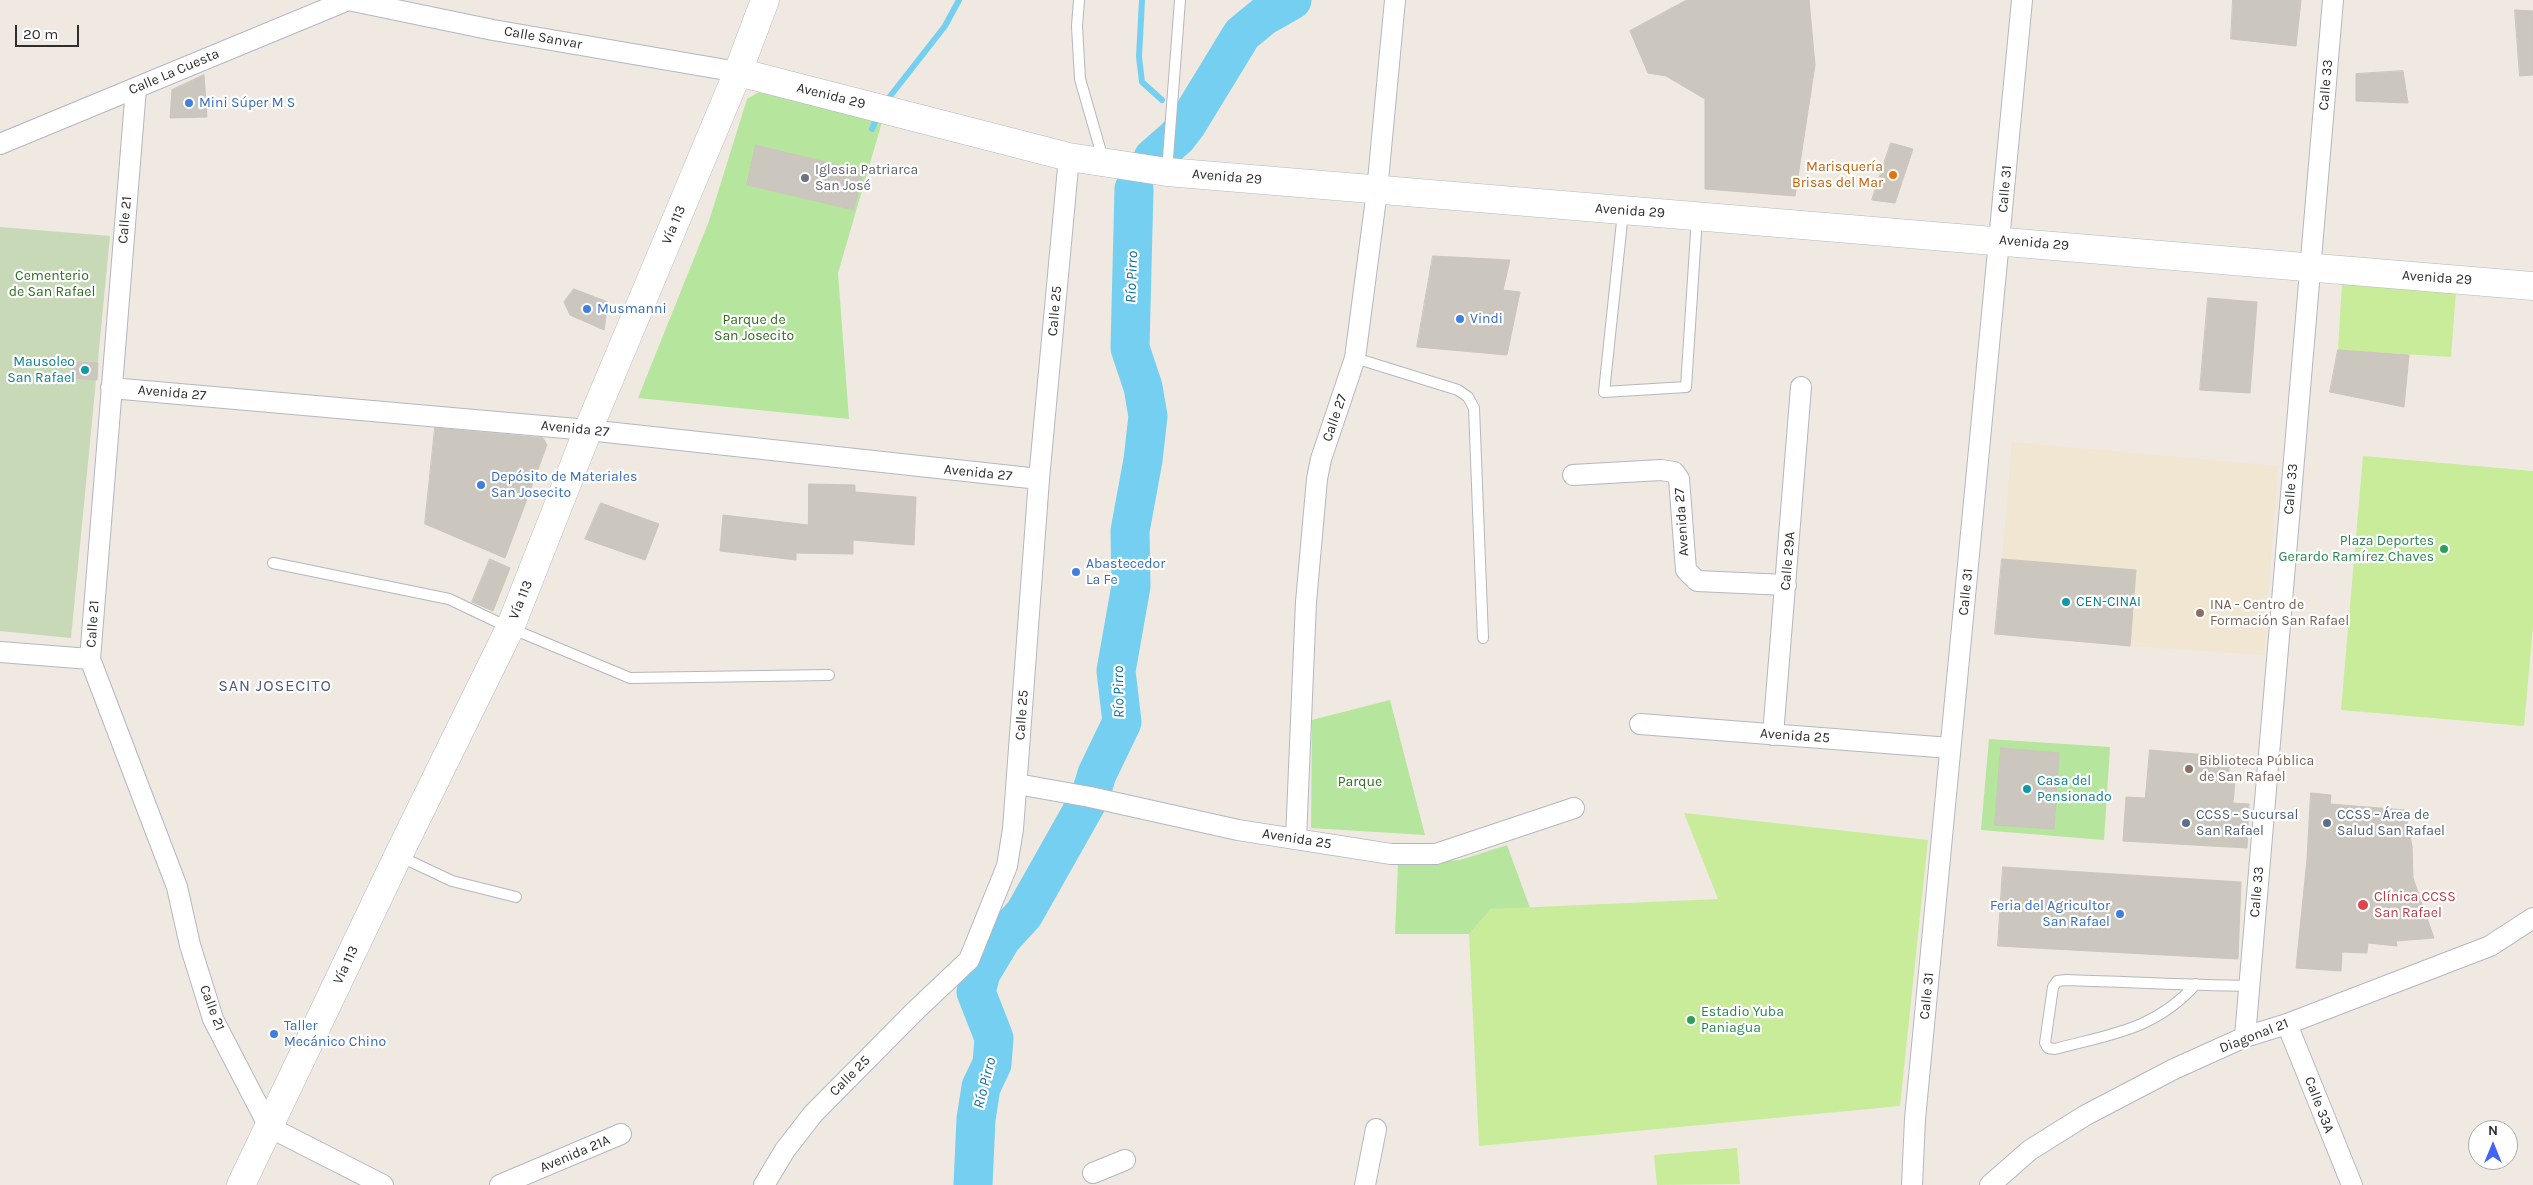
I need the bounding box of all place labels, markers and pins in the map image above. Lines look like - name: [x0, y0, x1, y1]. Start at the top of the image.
- place label: Mini Súper M S: [199, 95, 295, 111]
- marker: Mini Súper M S: [183, 97, 195, 109]
- place label: Marisquería Brisas del Mar: [1792, 159, 1883, 192]
- place label: Iglesia Patriarca San José: [815, 162, 918, 194]
- marker: Marisquería Brisas del Mar: [1887, 169, 1899, 181]
- marker: Iglesia Patriarca San José: [799, 172, 811, 184]
- place label: Musmanni: [597, 301, 667, 317]
- marker: Musmanni: [581, 303, 593, 315]
- place label: Vindi: [1470, 311, 1503, 327]
- marker: Vindi: [1454, 313, 1466, 325]
- place label: Mausoleo San Rafael: [7, 354, 75, 387]
- marker: Mausoleo San Rafael: [79, 364, 91, 376]
- place label: Depósito de Materiales San Josecito: [491, 469, 637, 502]
- marker: Depósito de Materiales San Josecito: [475, 479, 487, 491]
- place label: Plaza Deportes Gerardo Ramírez Chaves: [2279, 533, 2434, 566]
- marker: Plaza Deportes Gerardo Ramírez Chaves: [2438, 543, 2450, 555]
- place label: Abastecedor La Fe: [1086, 556, 1165, 588]
- marker: Abastecedor La Fe: [1070, 566, 1082, 578]
- place label: CEN-CINAI: [2076, 594, 2141, 610]
- marker: CEN-CINAI: [2060, 596, 2072, 608]
- place label: INA - Centro de Formación San Rafael: [2210, 597, 2349, 630]
- marker: INA - Centro de Formación San Rafael: [2194, 607, 2206, 619]
- place label: Biblioteca Pública de San Rafael: [2199, 753, 2314, 786]
- marker: Biblioteca Pública de San Rafael: [2183, 763, 2195, 775]
- place label: Casa del Pensionado: [2037, 773, 2112, 806]
- marker: Casa del Pensionado: [2021, 783, 2033, 795]
- place label: CCSS - Sucursal San Rafael: [2196, 807, 2298, 840]
- place label: CCSS - Área de Salud San Rafael: [2337, 807, 2445, 840]
- marker: CCSS - Sucursal San Rafael: [2180, 817, 2192, 829]
- marker: CCSS - Área de Salud San Rafael: [2321, 817, 2333, 829]
- place label: Clínica CCSS San Rafael: [2374, 889, 2456, 922]
- place label: Feria del Agricultor San Rafael: [1990, 898, 2110, 930]
- marker: Clínica CCSS San Rafael: [2356, 898, 2370, 912]
- marker: Feria del Agricultor San Rafael: [2114, 908, 2126, 920]
- place label: Estadio Yuba Paniagua: [1701, 1004, 1784, 1036]
- marker: Estadio Yuba Paniagua: [1685, 1014, 1697, 1026]
- place label: Taller Mecánico Chino: [284, 1018, 386, 1050]
- marker: Taller Mecánico Chino: [268, 1028, 280, 1040]

